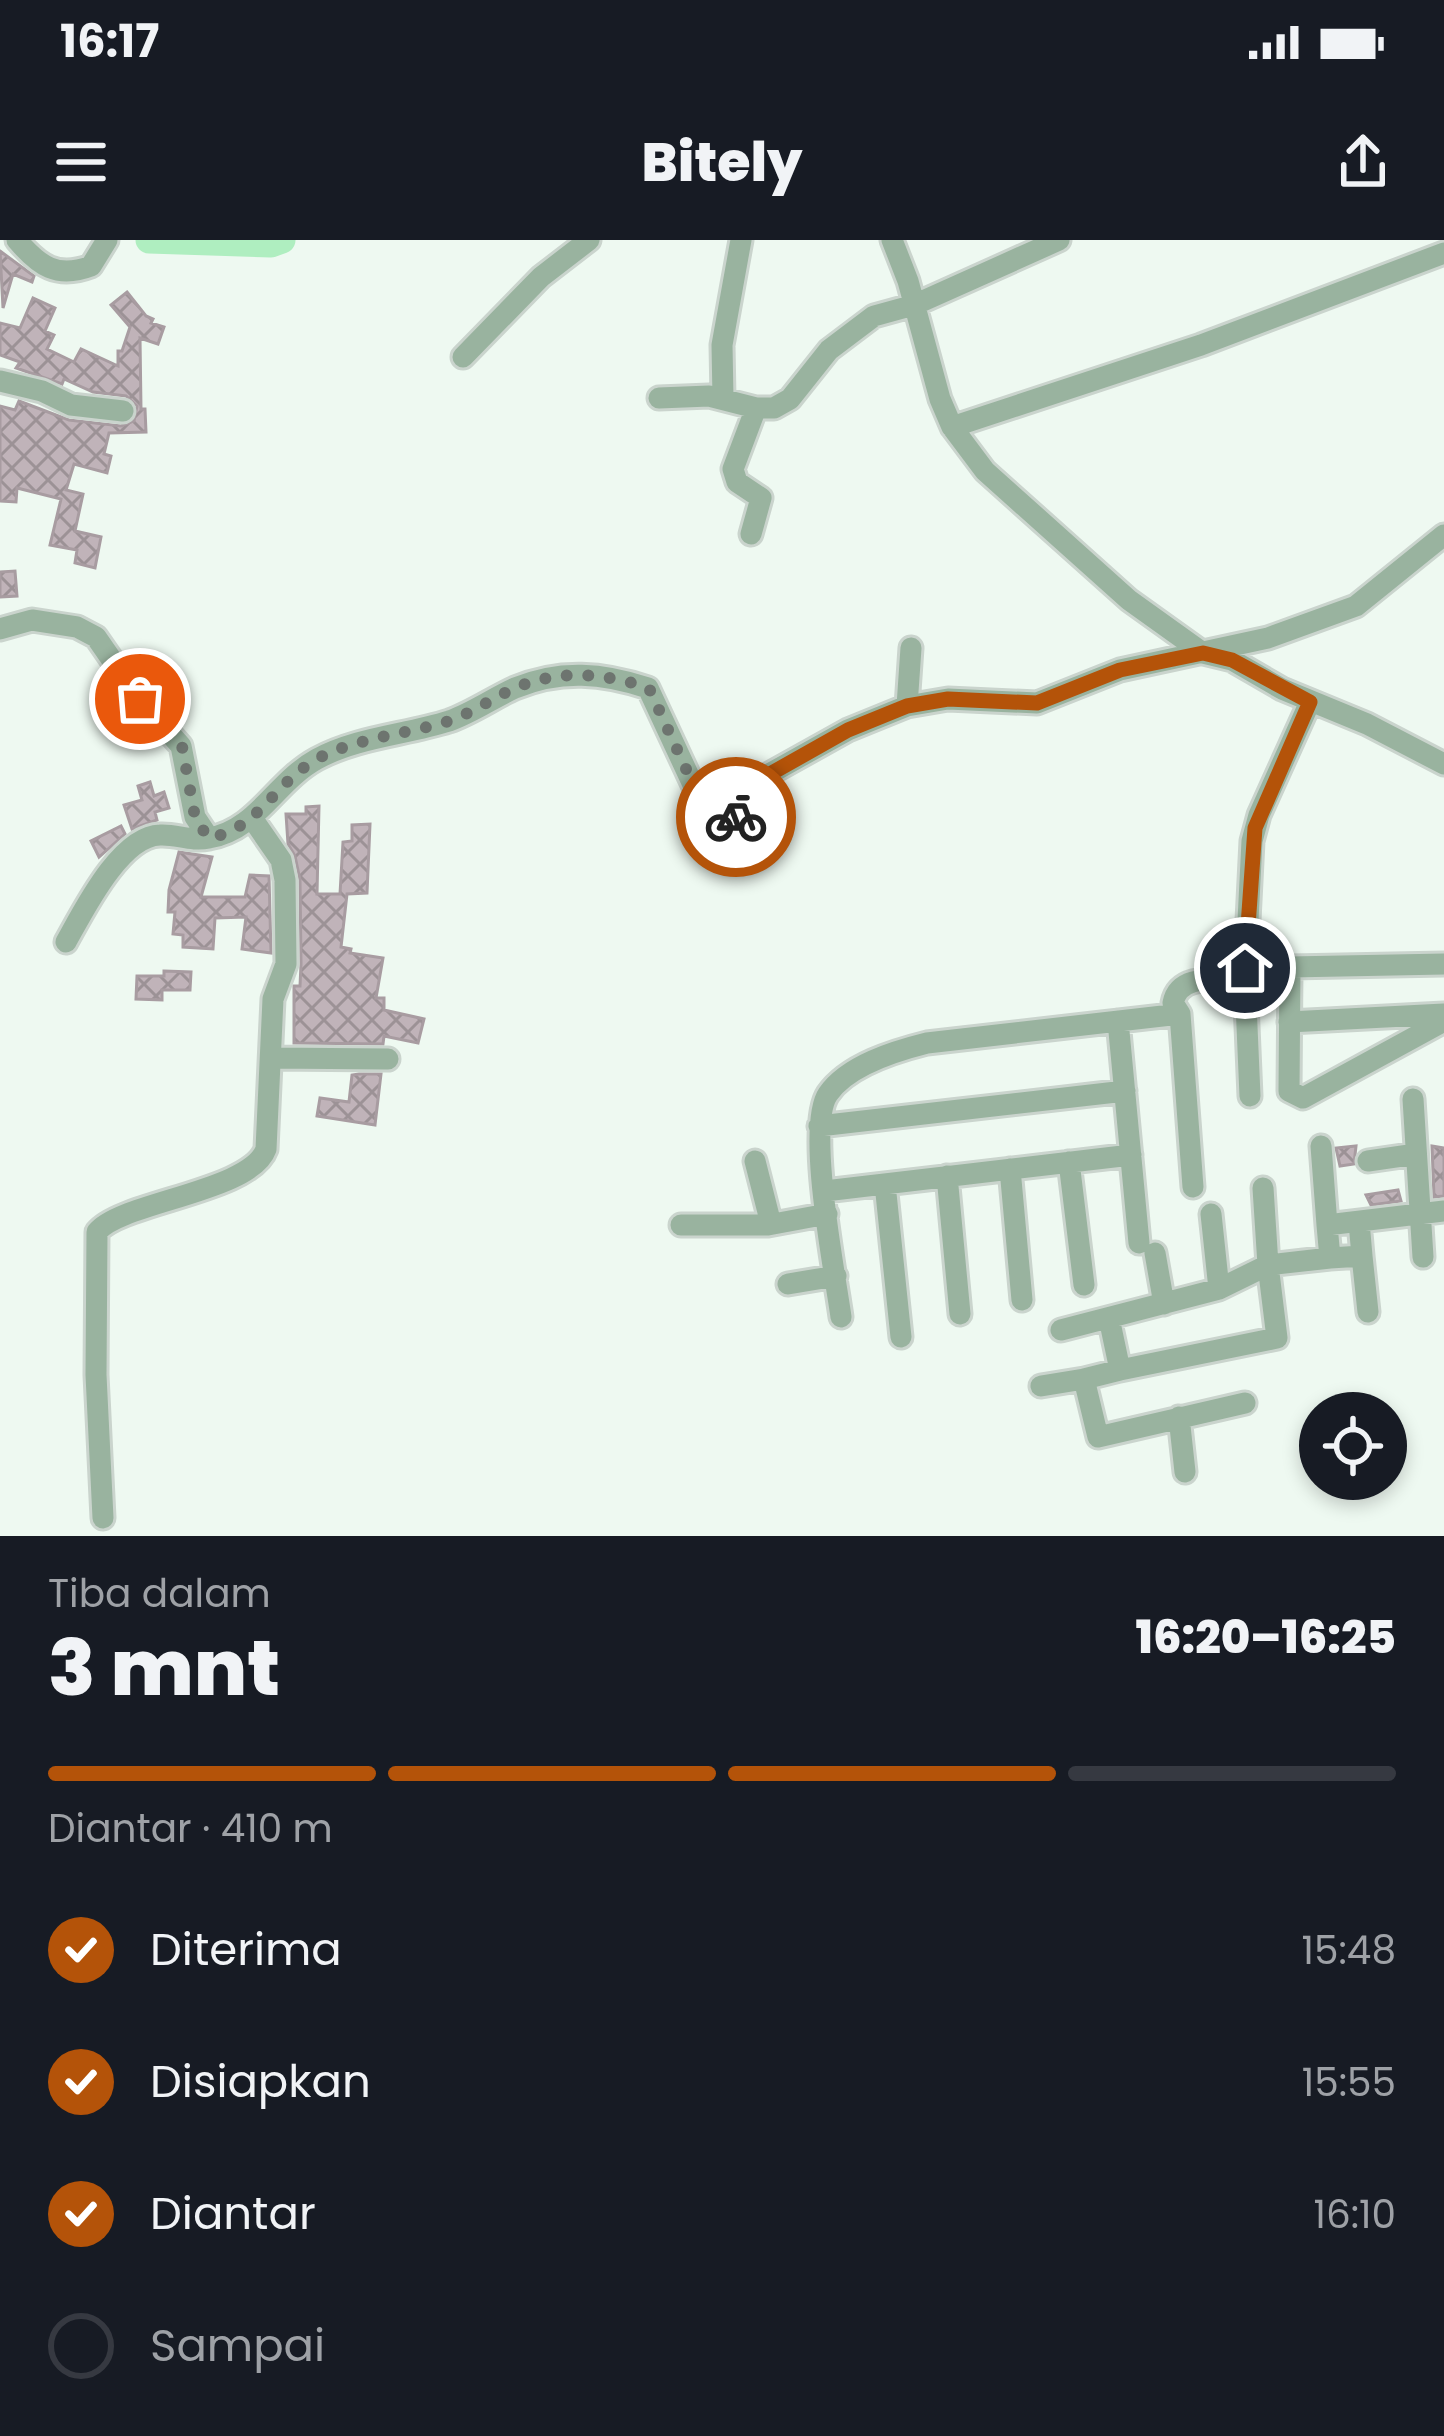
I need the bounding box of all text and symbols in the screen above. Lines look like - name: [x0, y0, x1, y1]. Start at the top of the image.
- text: 16:17: [60, 10, 159, 73]
- text: Bitely: [642, 124, 802, 200]
- icon: menu: [48, 129, 114, 195]
- icon: share: [1330, 129, 1396, 195]
- pin: [89, 648, 191, 750]
- icon: bag: [107, 666, 173, 732]
- courier: [676, 757, 796, 877]
- icon: bike: [703, 784, 769, 850]
- pin: [1194, 917, 1296, 1019]
- icon: home: [1212, 935, 1278, 1001]
- map controls: [1299, 1392, 1407, 1500]
- button: locate: [1299, 1392, 1407, 1500]
- text: Tiba dalam: [48, 1566, 271, 1621]
- text: 16:20–16:25: [1136, 1606, 1396, 1669]
- text: 3 mnt: [48, 1613, 280, 1722]
- text: Diantar · 410 m: [48, 1801, 333, 1856]
- icon: check: [48, 1917, 114, 1983]
- text: Diterima: [150, 1918, 342, 1981]
- text: 15:48: [1302, 1923, 1396, 1978]
- icon: check: [48, 2049, 114, 2115]
- text: Disiapkan: [150, 2050, 371, 2113]
- text: 15:55: [1302, 2055, 1396, 2110]
- icon: check: [48, 2181, 114, 2247]
- text: Diantar: [150, 2182, 316, 2245]
- text: 16:10: [1313, 2187, 1396, 2242]
- text: Sampai: [150, 2314, 325, 2377]

